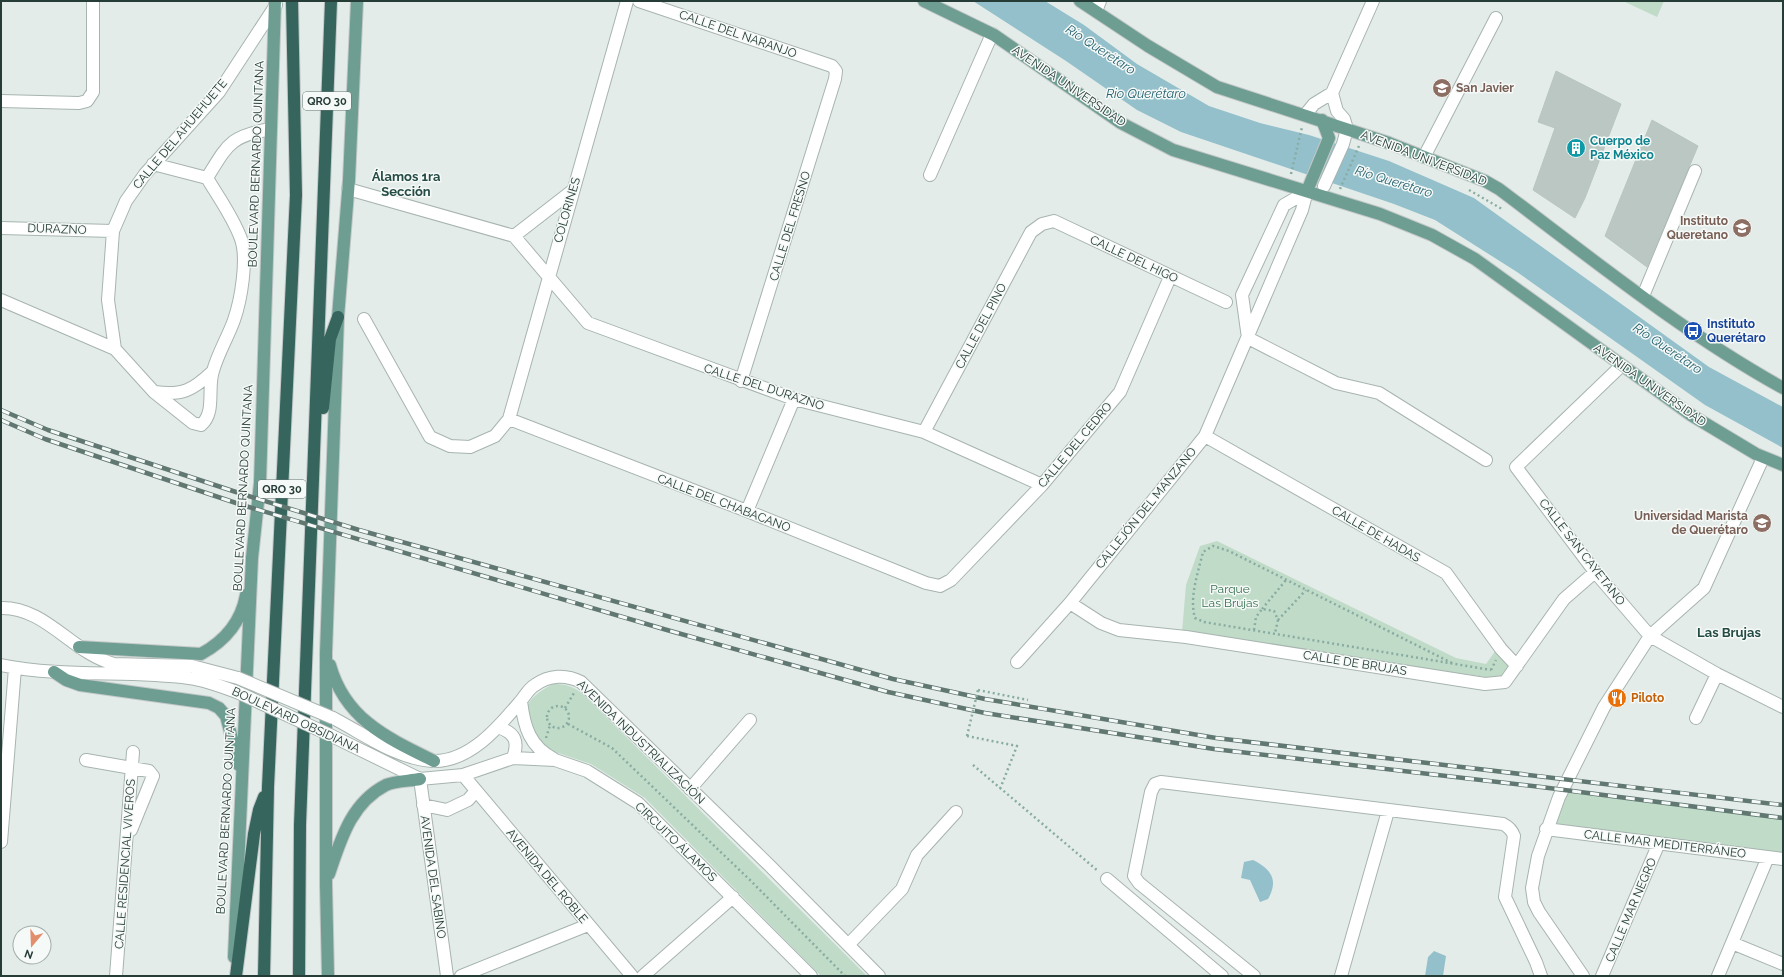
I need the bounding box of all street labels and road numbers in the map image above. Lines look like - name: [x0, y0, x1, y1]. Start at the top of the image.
- street label: CALLE DEL NARANJO: [677, 7, 799, 61]
- street label: AVENIDA UNIVERSIDAD: [1010, 43, 1129, 130]
- street label: BOULEVARD BERNARDO QUINTANA: [245, 60, 267, 268]
- street label: CALLE DEL AHUEHUETE: [130, 76, 230, 192]
- road number: QRO 30: [303, 92, 351, 110]
- street label: AVENIDA UNIVERSIDAD: [1359, 127, 1489, 189]
- street label: CALLE DEL FRESNO: [767, 169, 813, 283]
- street label: COLORINES: [551, 176, 583, 244]
- street label: DURAZNO: [27, 221, 87, 237]
- street label: CALLE DEL HIGO: [1088, 232, 1180, 286]
- street label: CALLE DEL PINO: [953, 281, 1009, 371]
- street label: AVENIDA UNIVERSIDAD: [1591, 341, 1709, 429]
- street label: CALLE DEL DURAZNO: [702, 361, 826, 413]
- street label: BOULEVARD BERNARDO QUINTANA: [231, 384, 255, 592]
- street label: CALLE DEL CEDRO: [1035, 399, 1115, 491]
- street label: CALLEJÓN DEL MANZANO: [1093, 445, 1199, 571]
- street label: CALLE DEL CHABACANO: [655, 471, 793, 535]
- road number: QRO 30: [258, 480, 306, 498]
- street label: CALLE SAN CAYETANO: [1536, 496, 1628, 608]
- street label: CALLE DE HADAS: [1329, 503, 1423, 565]
- street label: CALLE DE BRUJAS: [1302, 648, 1408, 678]
- street label: AVENIDA INDUSTRIALIZACIÓN: [574, 677, 708, 807]
- street label: BOULEVARD OBSIDIANA: [230, 684, 362, 756]
- street label: BOULEVARD BERNARDO QUINTANA: [214, 707, 238, 915]
- street label: CALLE RESIDENCIAL VIVEROS: [112, 779, 138, 949]
- street label: CIRCUITO ÁLAMOS: [632, 799, 720, 885]
- street label: AVENIDA DEL SABINO: [417, 814, 449, 940]
- street label: AVENIDA DEL ROBLE: [503, 826, 591, 926]
- street label: CALLE MAR MEDITERRÁNEO: [1583, 827, 1747, 861]
- street label: CALLE MAR NEGRO: [1603, 856, 1659, 964]

